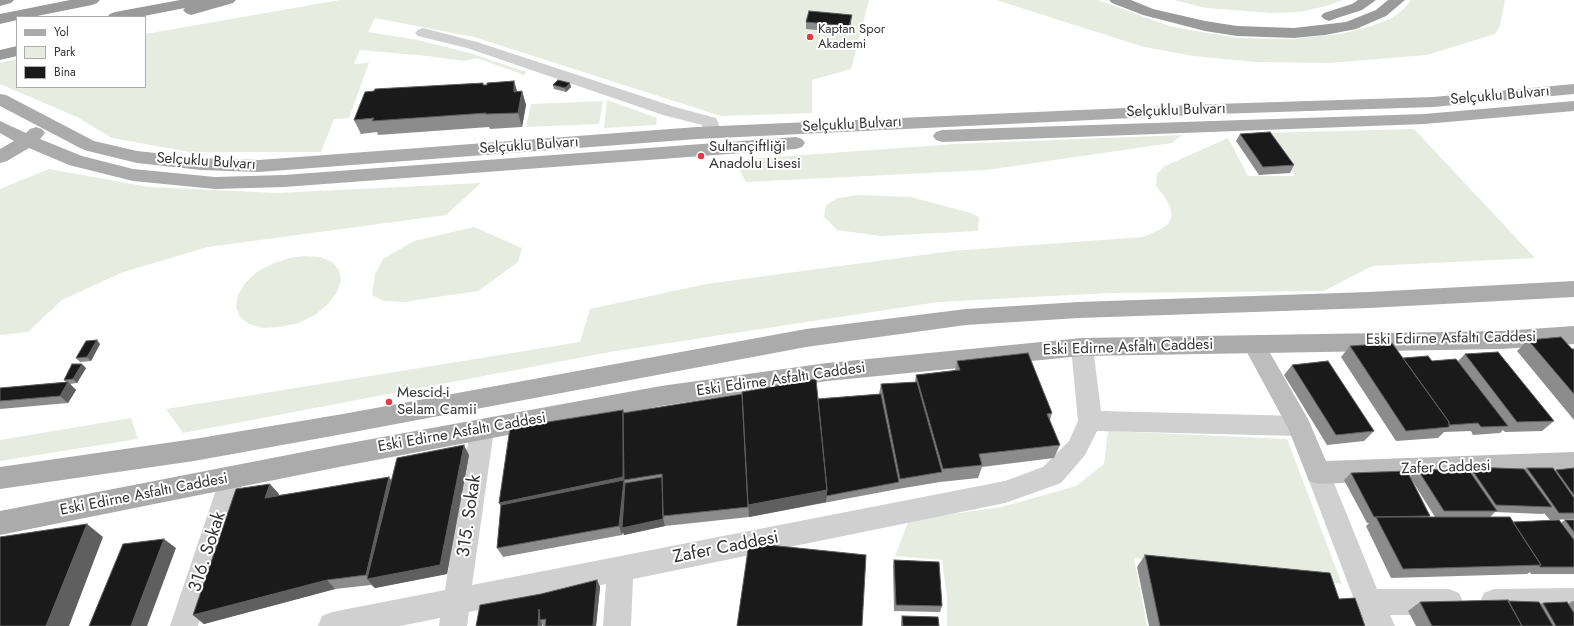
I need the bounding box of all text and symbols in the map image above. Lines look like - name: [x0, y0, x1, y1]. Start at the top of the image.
- legend: [16, 16, 146, 88]
- place label: Kaptan Spor Akademi: [818, 22, 885, 53]
- text: Yol: [54, 23, 69, 41]
- marker: Kaptan Spor Akademi: [805, 32, 815, 42]
- text: Park: [54, 43, 75, 61]
- text: Bina: [54, 63, 76, 81]
- street label: Selçuklu Bulvarı: [1450, 83, 1550, 109]
- street label: Selçuklu Bulvarı: [1126, 100, 1226, 122]
- street label: Selçuklu Bulvarı: [802, 113, 902, 137]
- street label: Selçuklu Bulvarı: [479, 134, 579, 158]
- place label: Sultançiftliği Anadolu Lisesi: [709, 138, 801, 173]
- street label: Selçuklu Bulvarı: [156, 150, 256, 174]
- marker: Sultançiftliği Anadolu Lisesi: [696, 151, 706, 161]
- street label: Eski Edirne Asfaltı Caddesi: [1366, 329, 1536, 349]
- street label: Eski Edirne Asfaltı Caddesi: [1043, 336, 1213, 360]
- street label: Eski Edirne Asfaltı Caddesi: [695, 359, 867, 401]
- place label: Mescid-i Selam Camii: [397, 384, 477, 419]
- marker: Mescid-i Selam Camii: [384, 397, 394, 407]
- street label: Eski Edirne Asfaltı Caddesi: [377, 409, 547, 457]
- street label: Zafer Caddesi: [1401, 457, 1491, 479]
- street label: Eski Edirne Asfaltı Caddesi: [59, 470, 229, 520]
- street label: 315. Sokak: [454, 473, 486, 559]
- street label: 316. Sokak: [185, 509, 231, 595]
- street label: Zafer Caddesi: [671, 527, 781, 569]

